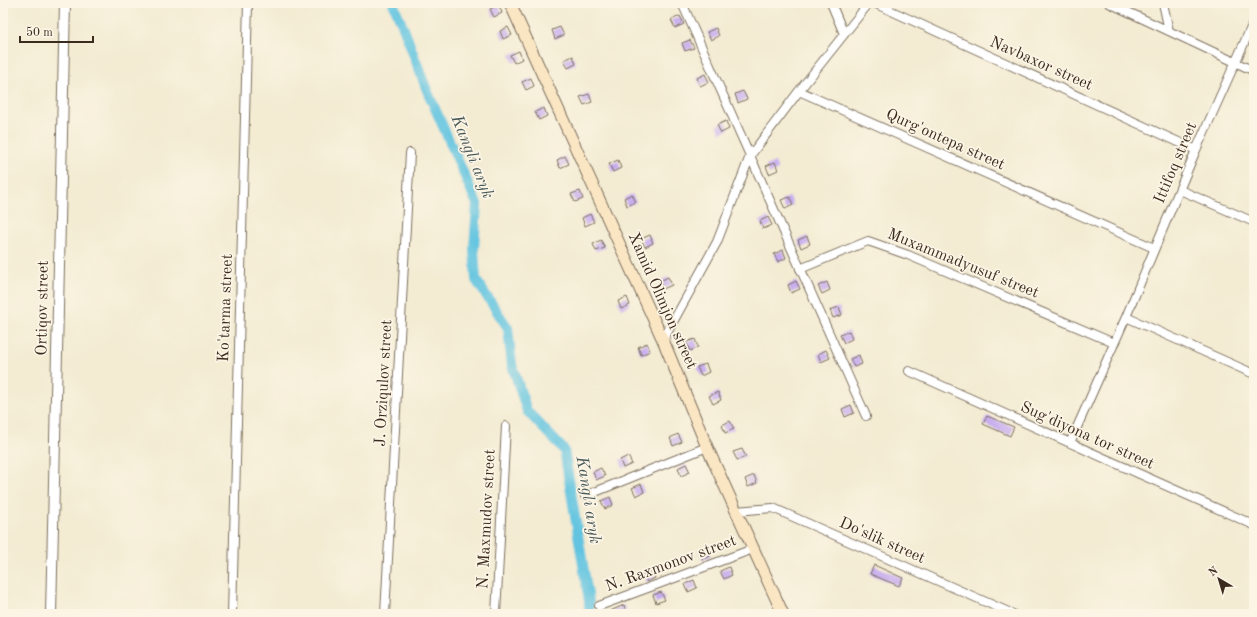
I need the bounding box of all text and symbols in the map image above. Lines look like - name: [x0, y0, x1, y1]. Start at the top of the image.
- scale bar: [20, 18, 93, 44]
- text: 50 m: [26, 26, 53, 39]
- street label: Navbaxor street: [987, 34, 1095, 94]
- street label: Qurg'ontepa street: [883, 107, 1007, 174]
- water label: Kangli aryk: [447, 112, 496, 201]
- street label: Ittifoq street: [1152, 119, 1201, 206]
- street label: Muxammadyusuf street: [885, 226, 1041, 302]
- street label: Xamid Olimjon street: [625, 230, 700, 372]
- street label: Ko'tarma street: [216, 253, 236, 362]
- street label: Ortiqov street: [34, 260, 52, 356]
- street label: J. Orziqulov street: [373, 319, 395, 447]
- street label: Sug'diyona tor street: [1018, 399, 1157, 473]
- street label: N. Maxmudov street: [475, 448, 499, 589]
- water label: Kangli aryk: [573, 454, 603, 545]
- street label: Do'slik street: [837, 515, 928, 567]
- street label: N. Raxmonov street: [603, 533, 739, 595]
- north arrow: [1199, 559, 1239, 599]
- text: N: [1207, 565, 1221, 579]

